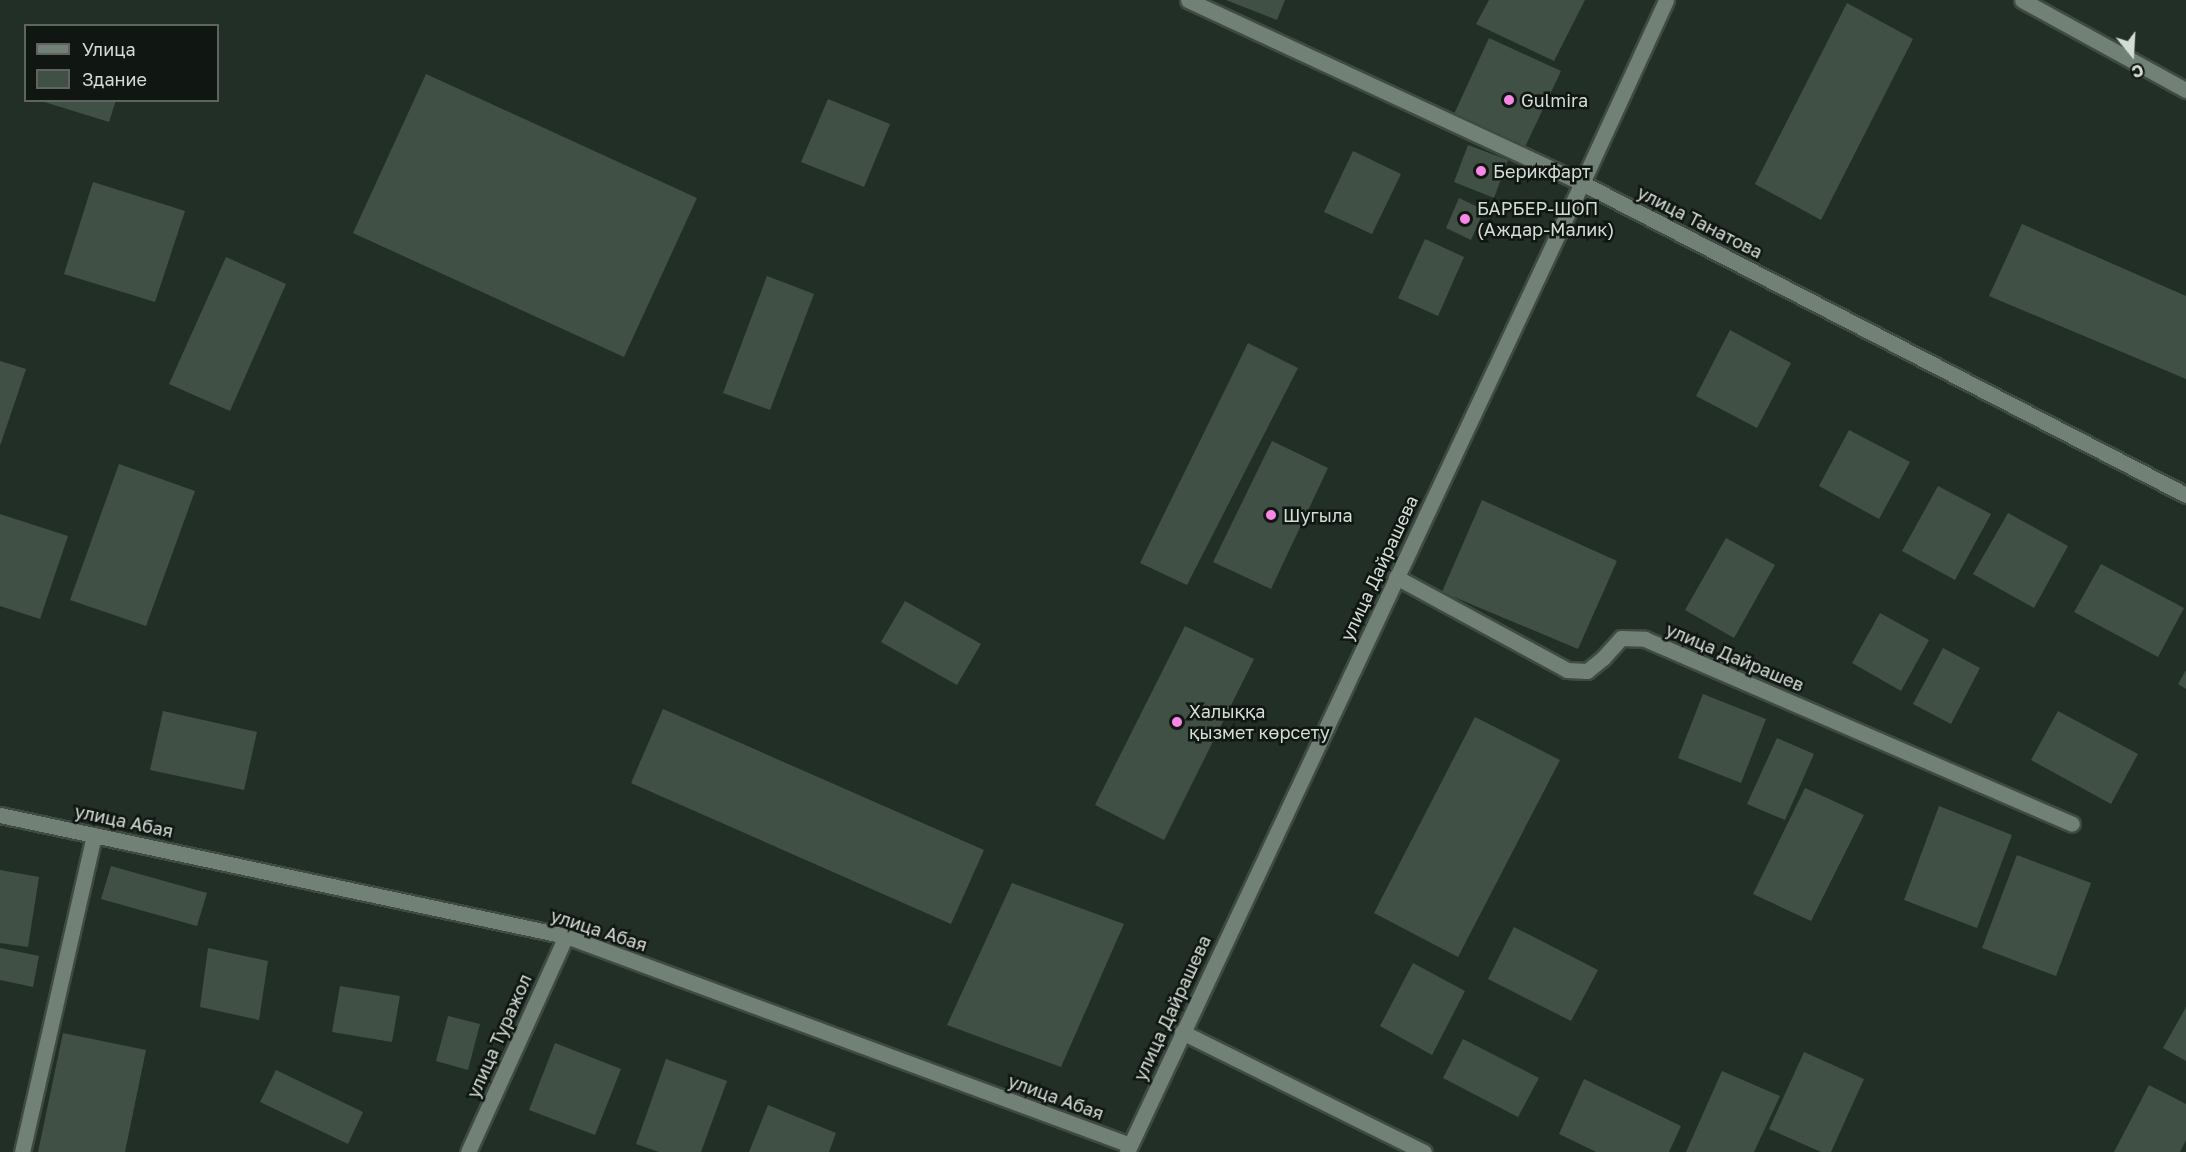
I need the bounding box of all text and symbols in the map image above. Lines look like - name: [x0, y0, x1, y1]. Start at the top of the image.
- legend: [24, 24, 219, 102]
- north arrow: [2102, 24, 2162, 84]
- text: Улица: [82, 38, 136, 60]
- text: С: [2129, 60, 2146, 82]
- text: Здание: [82, 68, 147, 90]
- place label: Gulmira: [1521, 89, 1588, 111]
- marker: Gulmira: [1502, 93, 1516, 107]
- place label: Берикфарт: [1493, 160, 1591, 182]
- marker: Берикфарт: [1474, 164, 1488, 178]
- street label: улица Танатова: [1634, 181, 1766, 263]
- place label: БАРБЕР-ШОП (Аждар-Малик): [1477, 198, 1614, 240]
- marker: БАРБЕР-ШОП (Аждар-Малик): [1458, 212, 1472, 226]
- street label: улица Дайрашева: [1336, 492, 1422, 644]
- place label: Шугыла: [1283, 504, 1353, 526]
- marker: Шугыла: [1264, 508, 1278, 522]
- street label: улица Дайрашев: [1663, 618, 1807, 696]
- place label: Халыққа қызмет көрсету: [1189, 701, 1330, 744]
- marker: Халыққа қызмет көрсету: [1170, 715, 1184, 729]
- street label: улица Абая: [73, 800, 175, 842]
- street label: улица Абая: [548, 904, 650, 956]
- street label: улица Дайрашева: [1129, 932, 1215, 1084]
- street label: улица Туражол: [462, 971, 536, 1101]
- street label: улица Абая: [1005, 1070, 1107, 1124]

